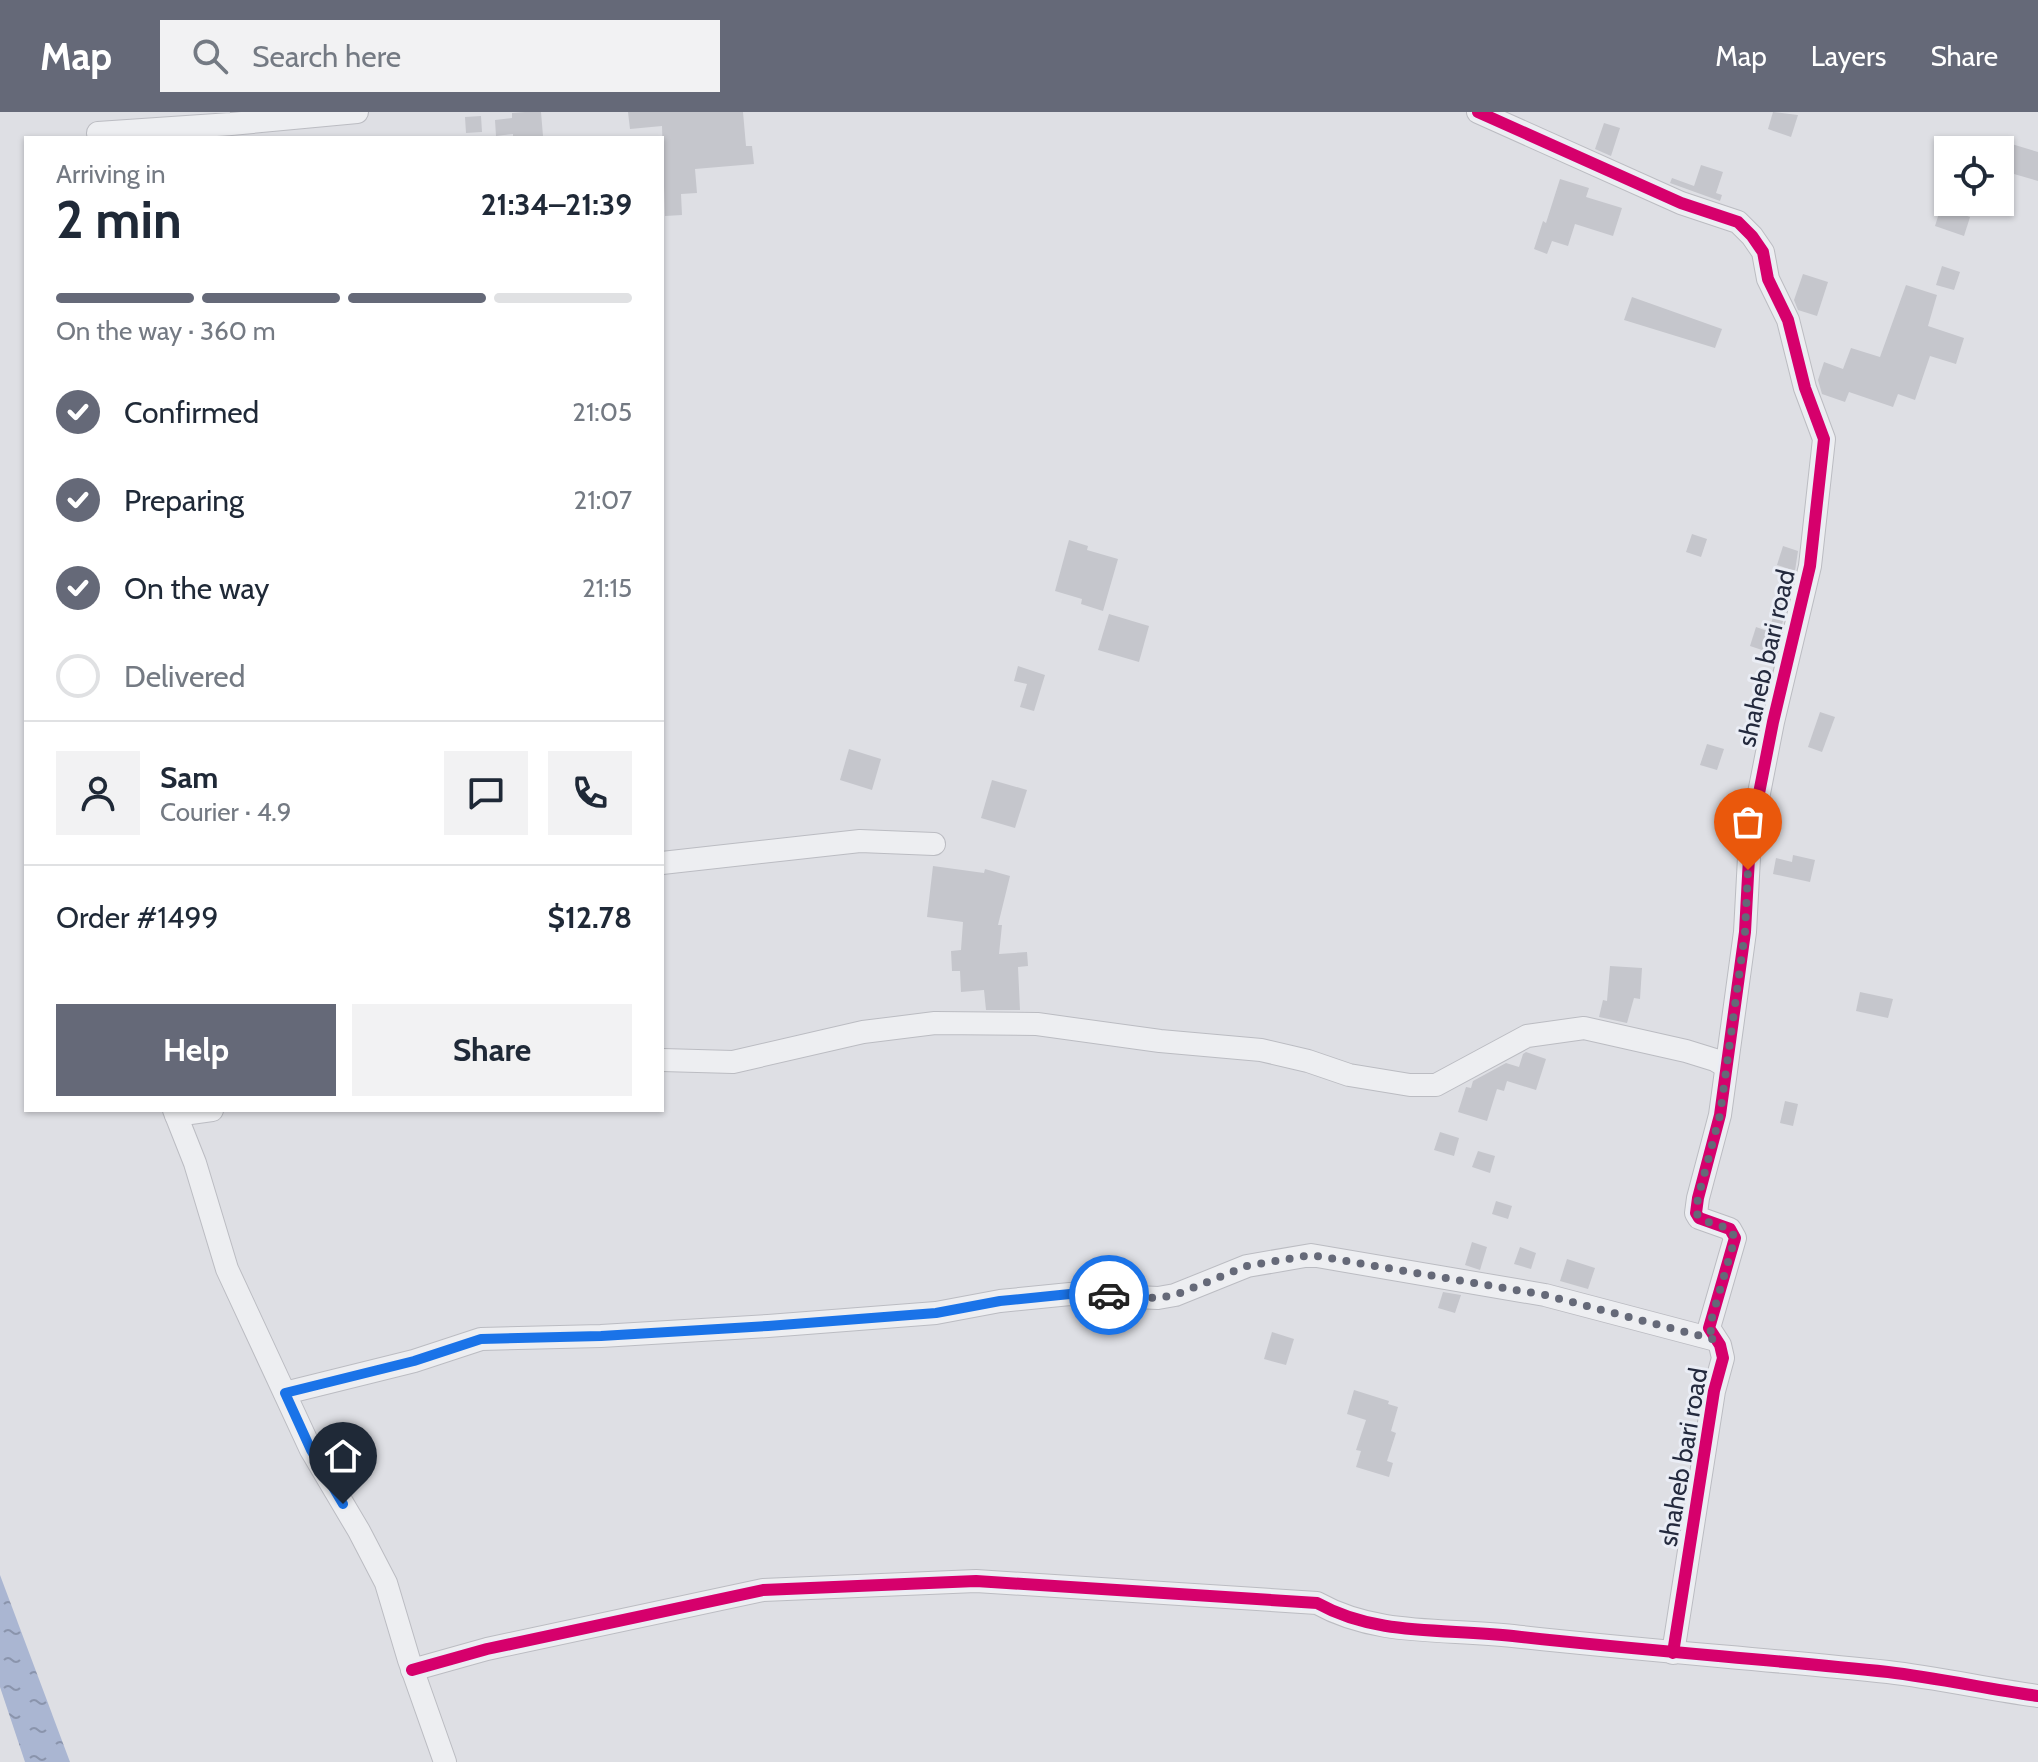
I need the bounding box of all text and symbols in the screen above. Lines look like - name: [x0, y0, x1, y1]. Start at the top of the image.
- search box: [160, 20, 720, 92]
- text: Map: [40, 33, 112, 80]
- icon: search: [188, 34, 232, 78]
- text: Search here: [252, 38, 401, 75]
- text: Map: [1715, 39, 1767, 73]
- text: Layers: [1811, 39, 1886, 73]
- text: Share: [1930, 39, 1998, 73]
- map controls: [1934, 136, 2014, 216]
- button: locate: [1934, 136, 2014, 216]
- text: Arriving in: [56, 158, 166, 190]
- text: 21:34–21:39: [481, 186, 632, 223]
- text: 2 min: [56, 188, 182, 251]
- text: On the way · 360 m: [56, 315, 276, 347]
- icon: check: [56, 390, 100, 434]
- text: Confirmed: [124, 394, 259, 431]
- text: 21:05: [572, 396, 632, 428]
- icon: check: [56, 478, 100, 522]
- text: Preparing: [124, 482, 244, 519]
- text: 21:07: [574, 484, 632, 516]
- icon: check: [56, 566, 100, 610]
- street label: shaheb bari road: [1730, 566, 1802, 750]
- text: On the way: [124, 570, 269, 607]
- text: 21:15: [582, 572, 632, 604]
- text: Delivered: [124, 658, 245, 695]
- button: person: [56, 751, 140, 835]
- button: chat: [444, 751, 528, 835]
- button: phone: [548, 751, 632, 835]
- text: Sam: [160, 759, 218, 796]
- pin: [1714, 788, 1782, 870]
- text: Courier · 4.9: [160, 796, 292, 828]
- icon: bag: [1726, 800, 1770, 844]
- text: Order #1499: [56, 899, 219, 936]
- text: $12.78: [548, 899, 632, 936]
- button: Help: [56, 1004, 336, 1096]
- button: Share: [352, 1004, 632, 1096]
- courier: [1069, 1255, 1149, 1335]
- icon: car: [1087, 1273, 1131, 1317]
- street label: shaheb bari road: [1652, 1365, 1714, 1549]
- pin: [309, 1422, 377, 1504]
- icon: home: [321, 1434, 365, 1478]

